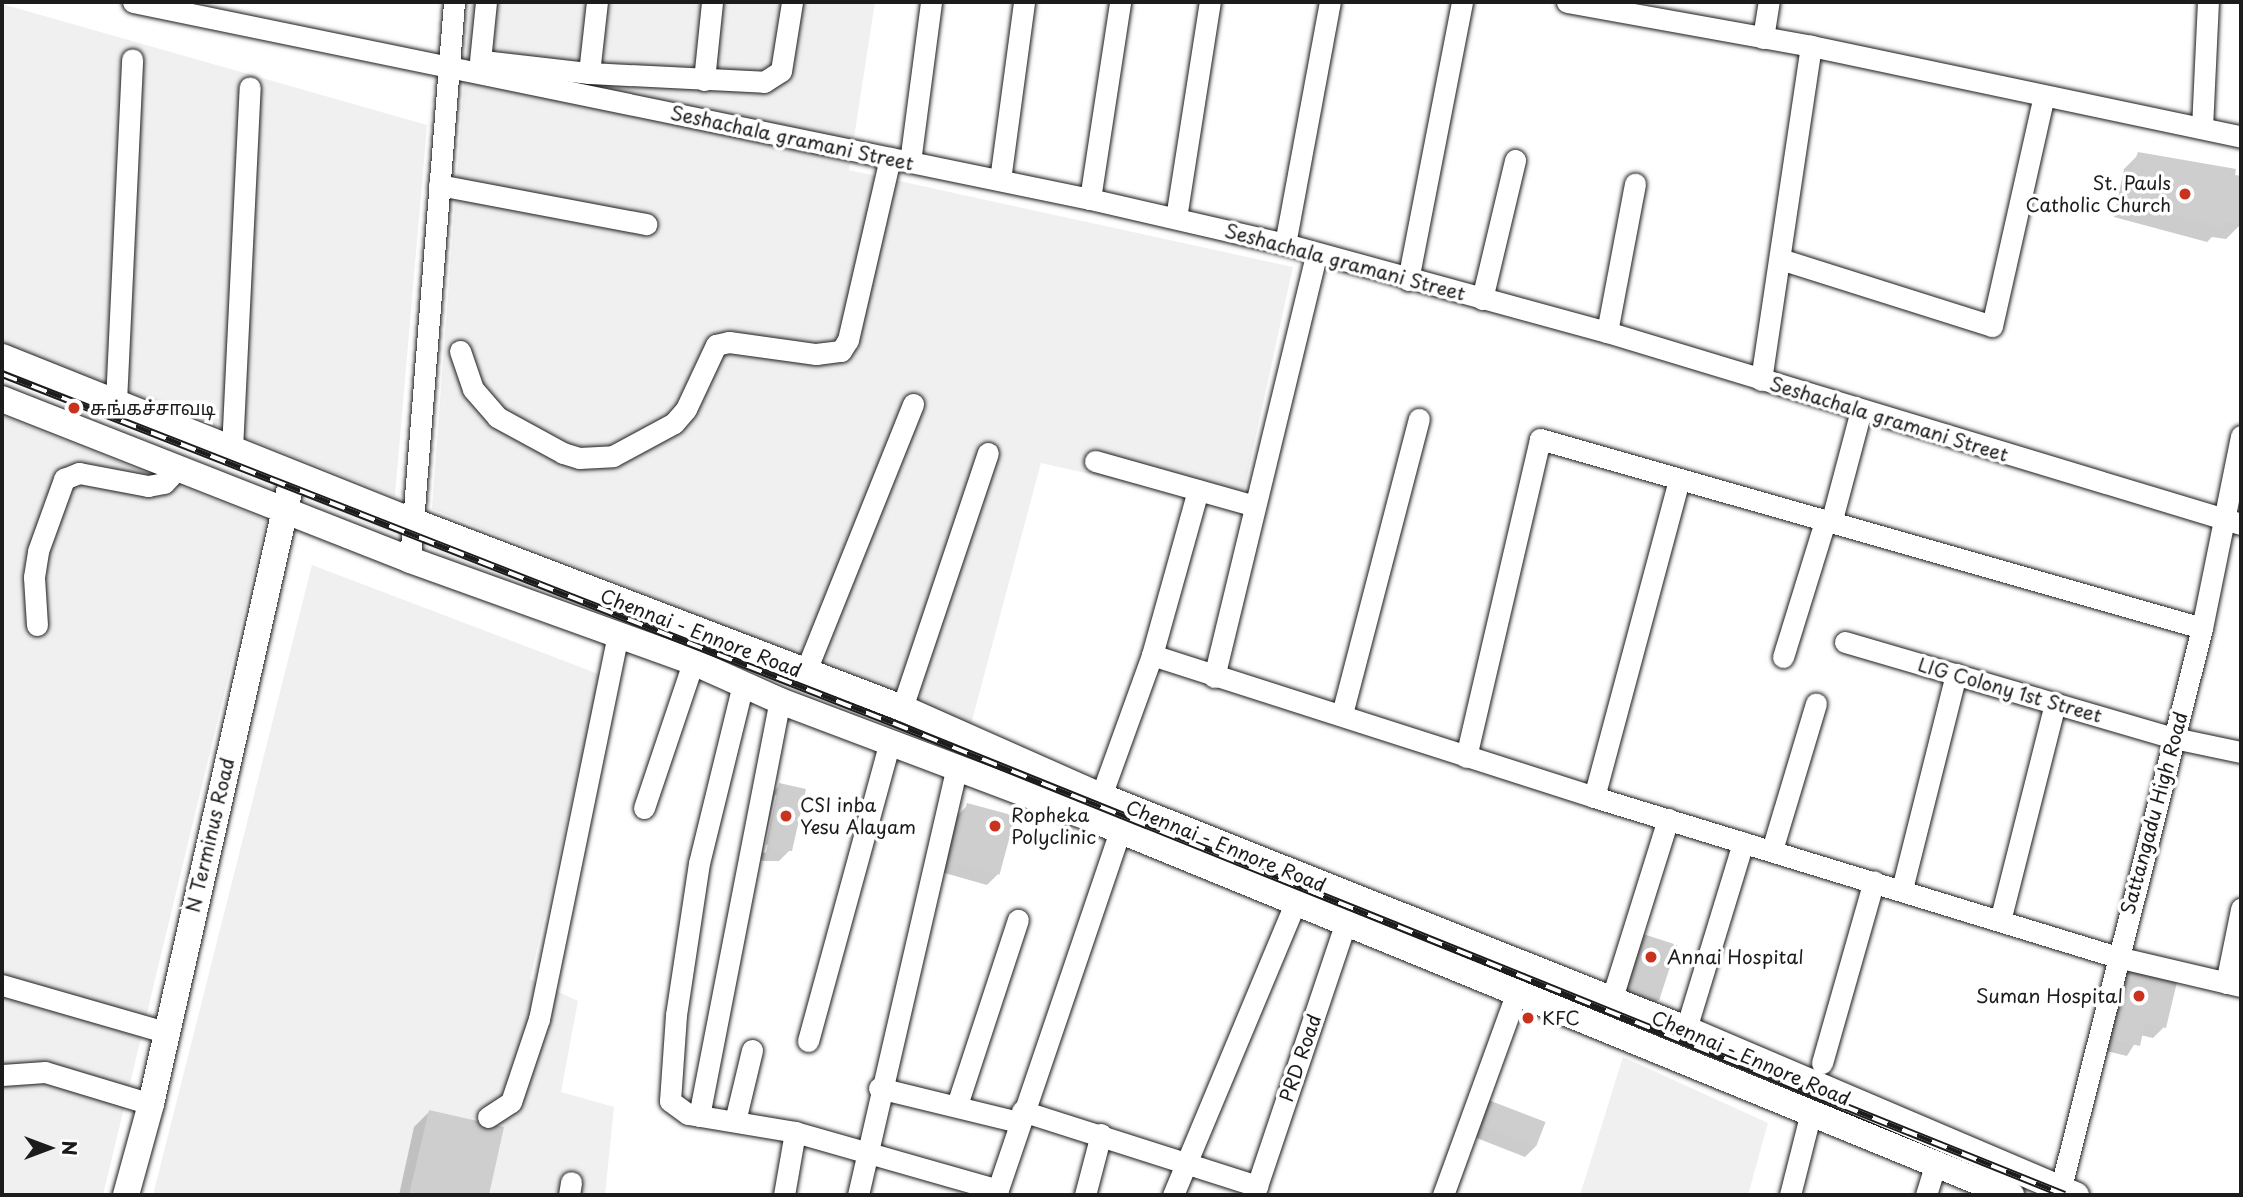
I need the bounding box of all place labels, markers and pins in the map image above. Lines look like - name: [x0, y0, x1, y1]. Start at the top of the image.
- place label: St. Pauls Catholic Church: [2025, 172, 2171, 216]
- marker: St. Pauls Catholic Church: [2177, 186, 2193, 202]
- place label: சுங்கச்சாவடி: [90, 397, 216, 419]
- marker: சுங்கச்சாவடி: [64, 398, 84, 418]
- place label: CSI inba Yesu Alayam: [800, 794, 917, 838]
- place label: Ropheka Polyclinic: [1011, 804, 1096, 848]
- marker: CSI inba Yesu Alayam: [778, 808, 794, 824]
- marker: Ropheka Polyclinic: [985, 816, 1005, 836]
- place label: Annai Hospital: [1667, 946, 1804, 968]
- marker: Annai Hospital: [1641, 947, 1661, 967]
- place label: Suman Hospital: [1976, 985, 2123, 1007]
- marker: Suman Hospital: [2129, 986, 2149, 1006]
- place label: KFC: [1542, 1007, 1580, 1029]
- marker: KFC: [1520, 1010, 1536, 1026]

